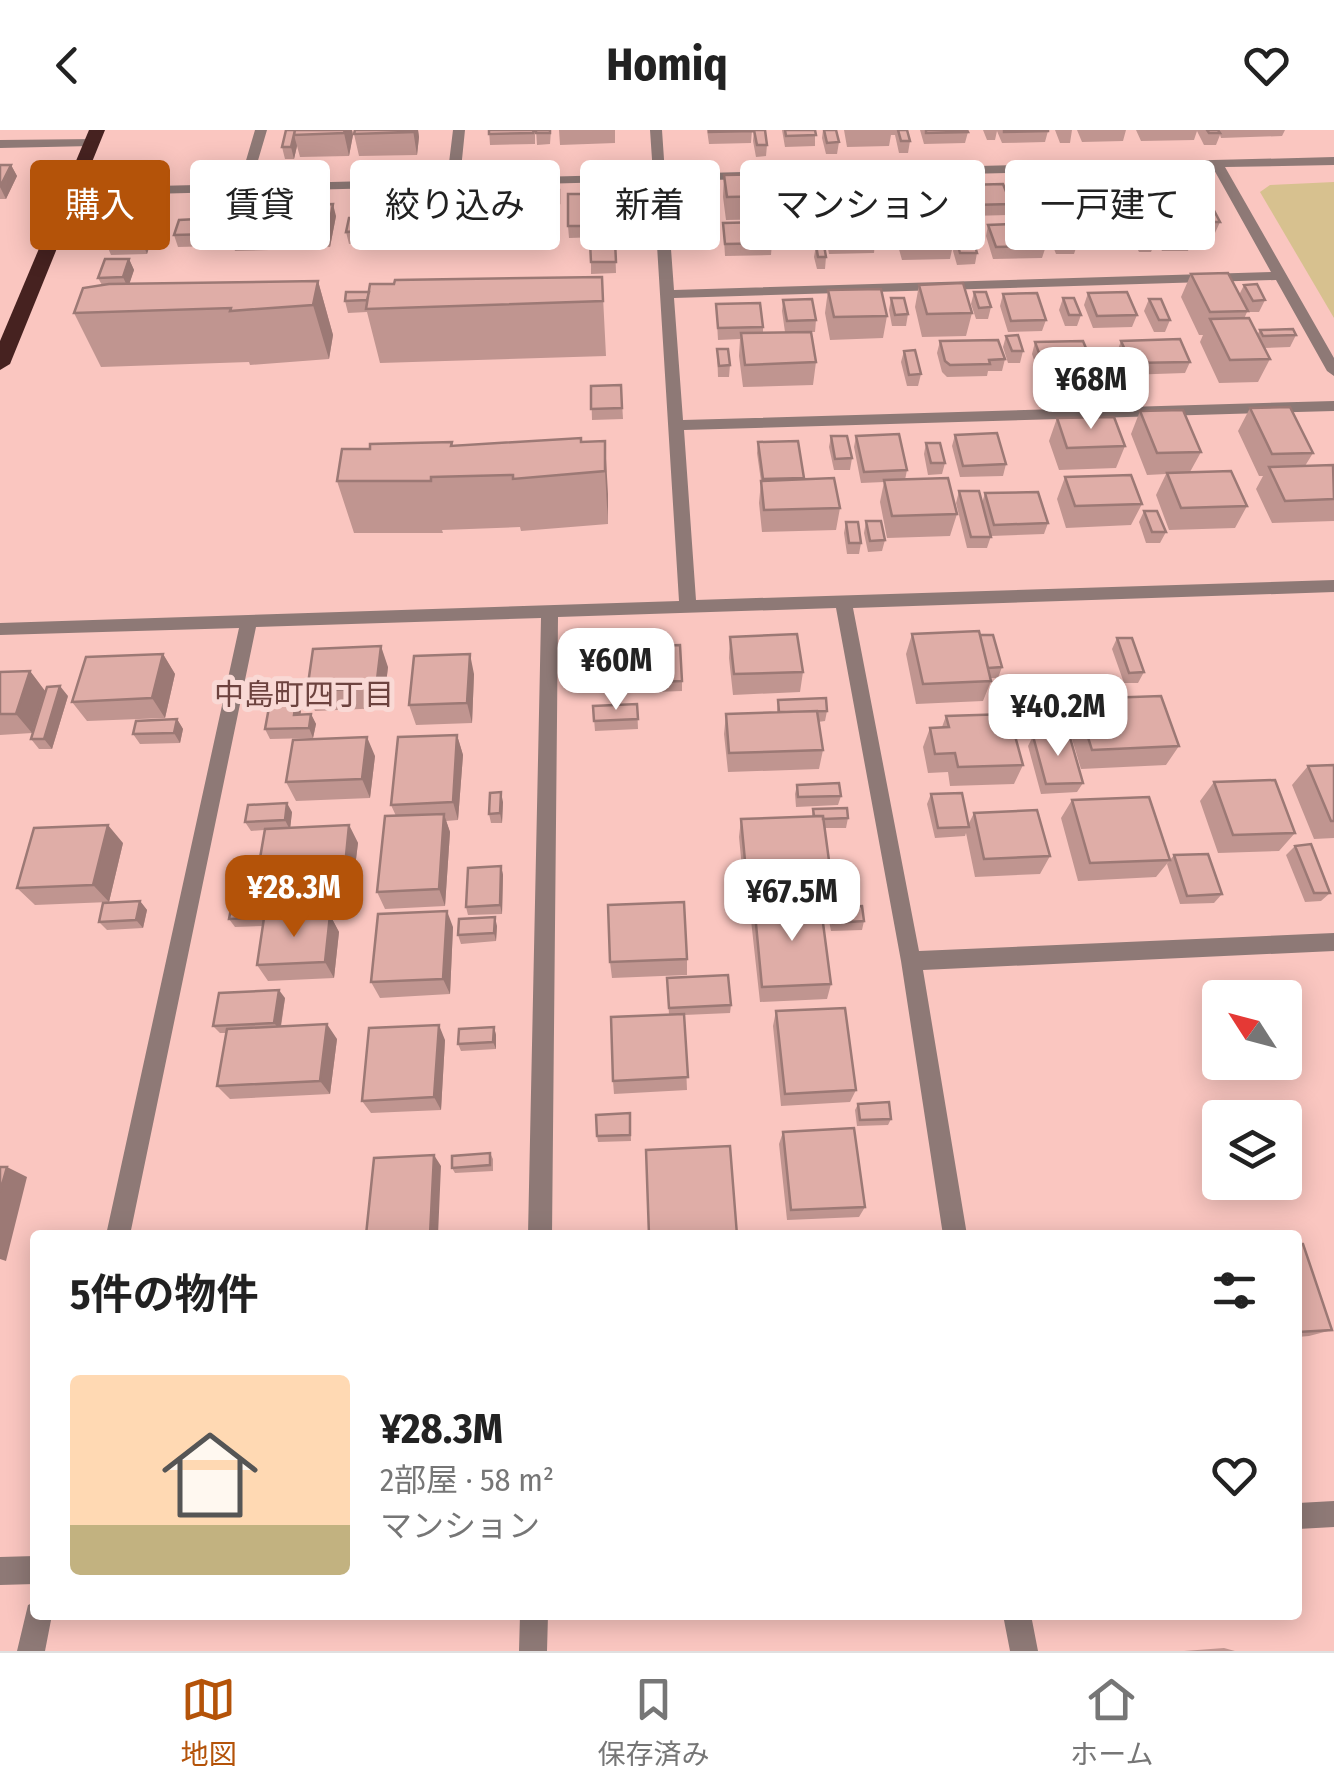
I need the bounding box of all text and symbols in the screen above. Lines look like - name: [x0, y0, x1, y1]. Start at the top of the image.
- icon: back: [40, 38, 95, 93]
- text: Homiq: [606, 38, 728, 92]
- icon: heart: [1239, 38, 1294, 93]
- chip: 購入: [30, 160, 170, 250]
- chip: 賃貸: [190, 160, 330, 250]
- chip: 絞り込み: [350, 160, 560, 250]
- chip: 新着: [580, 160, 720, 250]
- chip: マンション: [740, 160, 985, 250]
- chip: 一戸建て: [1005, 160, 1215, 250]
- pin: ¥68M: [1032, 347, 1150, 432]
- text: ¥68M: [1055, 360, 1127, 398]
- pin: ¥60M: [557, 628, 675, 713]
- text: ¥60M: [580, 641, 652, 679]
- pin: ¥40.2M: [977, 674, 1139, 759]
- district label: 中島町四丁目: [214, 677, 394, 713]
- text: ¥40.2M: [1010, 687, 1106, 725]
- pin: ¥28.3M: [213, 855, 375, 940]
- pin: ¥67.5M: [711, 859, 873, 944]
- text: ¥28.3M: [247, 868, 341, 906]
- text: ¥67.5M: [746, 872, 838, 910]
- north arrow: [1202, 980, 1302, 1080]
- map controls: [1202, 980, 1302, 1200]
- button: layers: [1202, 1100, 1302, 1200]
- icon: filters: [1207, 1263, 1262, 1318]
- text: 5件の物件: [70, 1270, 259, 1320]
- text: ¥28.3M: [380, 1404, 503, 1454]
- icon: home: [150, 1415, 270, 1535]
- icon: heart: [1207, 1448, 1262, 1503]
- text: 2部屋 · 58 m²: [380, 1461, 554, 1499]
- text: マンション: [380, 1507, 540, 1545]
- tab: 地図: [180, 1672, 236, 1772]
- tab: 保存済み: [597, 1672, 709, 1772]
- tab: ホーム: [1070, 1672, 1154, 1772]

